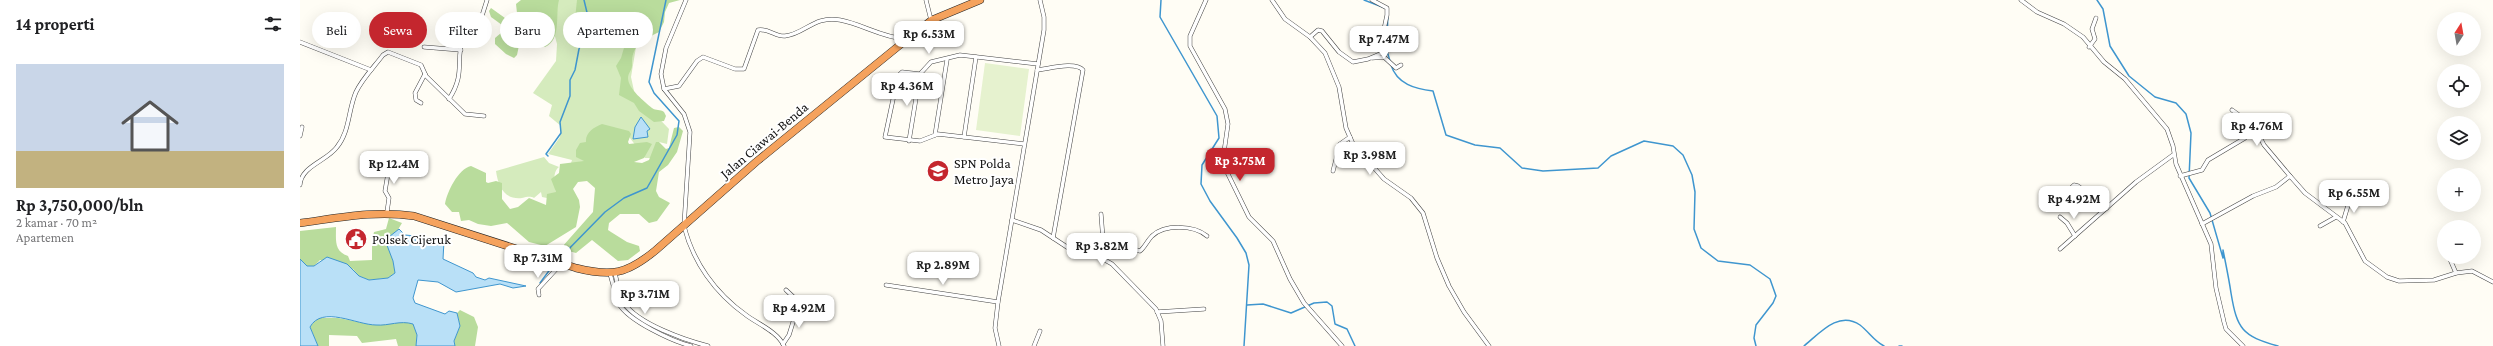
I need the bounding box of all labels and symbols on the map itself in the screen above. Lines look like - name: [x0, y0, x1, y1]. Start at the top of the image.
- north arrow: [2437, 12, 2481, 56]
- pin: Rp 6.53M: [888, 21, 970, 55]
- pin: Rp 7.47M: [1343, 26, 1425, 60]
- pin: Rp 4.36M: [866, 73, 948, 107]
- street label: Jalan Ciawai-Benda: [715, 98, 812, 183]
- pin: Rp 4.76M: [2216, 113, 2298, 147]
- pin: Rp 3.98M: [1329, 142, 1411, 176]
- pin: Rp 3.75M: [1199, 148, 1281, 182]
- pin: Rp 12.4M: [353, 151, 435, 185]
- place label: SPN Polda Metro Jaya: [954, 155, 1015, 187]
- school or university icon: SPN Polda Metro Jaya: [925, 158, 951, 184]
- pin: Rp 6.55M: [2313, 180, 2395, 214]
- pin: Rp 4.92M: [2033, 186, 2115, 220]
- public building icon: Polsek Cijeruk: [343, 226, 369, 252]
- place label: Polsek Cijeruk: [372, 231, 451, 248]
- pin: Rp 3.82M: [1061, 233, 1143, 267]
- pin: Rp 7.31M: [497, 245, 579, 279]
- pin: Rp 2.89M: [902, 252, 984, 286]
- pin: Rp 3.71M: [604, 281, 686, 315]
- pin: Rp 4.92M: [758, 295, 840, 329]

